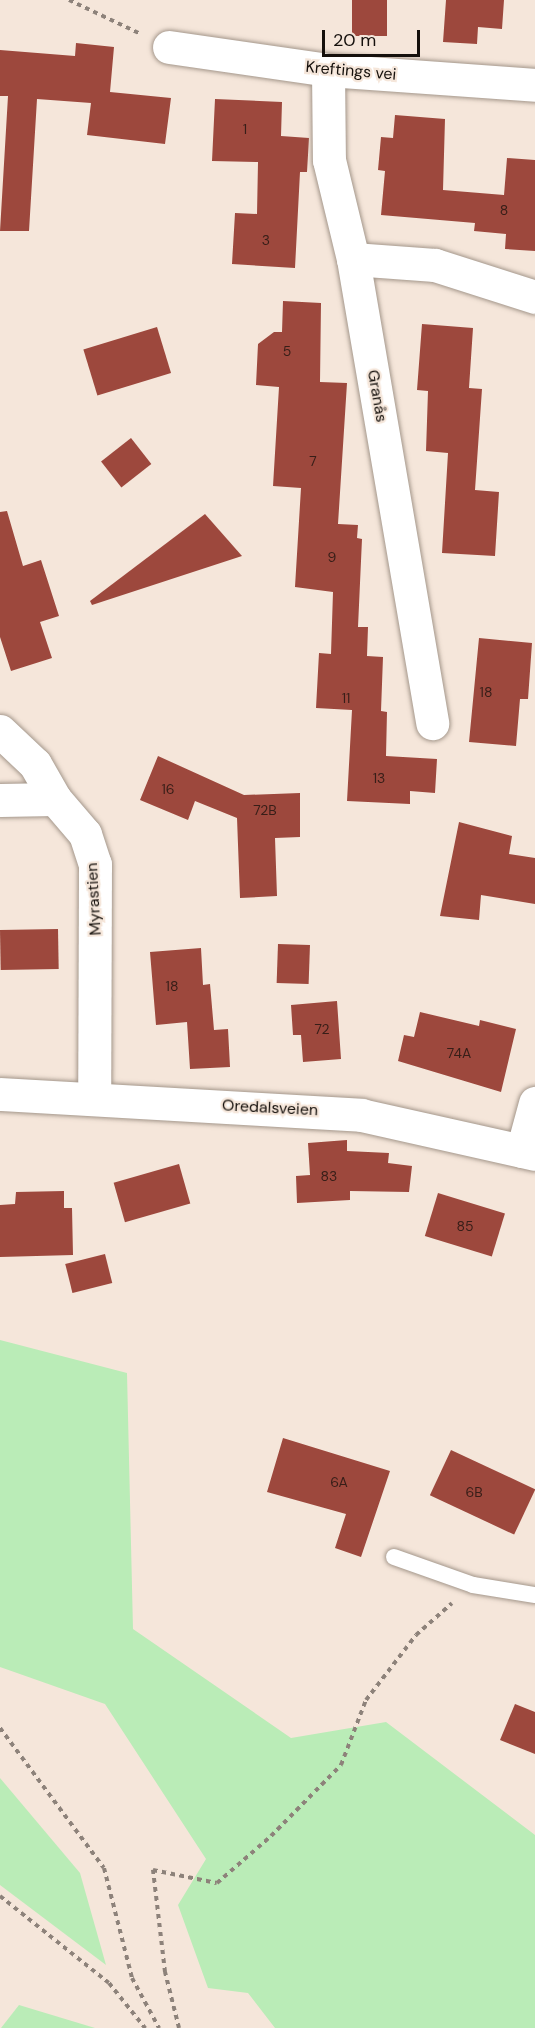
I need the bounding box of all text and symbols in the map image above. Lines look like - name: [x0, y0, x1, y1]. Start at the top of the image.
- scale bar: [325, 18, 422, 56]
- text: 20 m: [333, 28, 376, 52]
- street label: Kreftings vei: [305, 57, 397, 85]
- house number: 1: [243, 121, 247, 137]
- house number: 8: [500, 202, 508, 218]
- house number: 3: [262, 232, 270, 248]
- house number: 5: [283, 343, 291, 359]
- street label: Granås: [363, 368, 391, 424]
- house number: 7: [309, 453, 317, 469]
- house number: 9: [328, 549, 336, 565]
- house number: 18: [480, 684, 492, 700]
- house number: 11: [342, 690, 350, 706]
- house number: 13: [373, 770, 385, 786]
- house number: 16: [161, 781, 175, 797]
- house number: 72B: [253, 802, 277, 818]
- street label: Myrastien: [83, 862, 105, 936]
- house number: 18: [166, 978, 178, 994]
- house number: 72: [314, 1021, 330, 1037]
- house number: 74A: [447, 1045, 471, 1061]
- street label: Oredalsveien: [221, 1096, 319, 1120]
- house number: 83: [321, 1168, 337, 1184]
- house number: 85: [456, 1218, 474, 1234]
- house number: 6A: [330, 1474, 348, 1490]
- house number: 6B: [465, 1484, 483, 1500]

